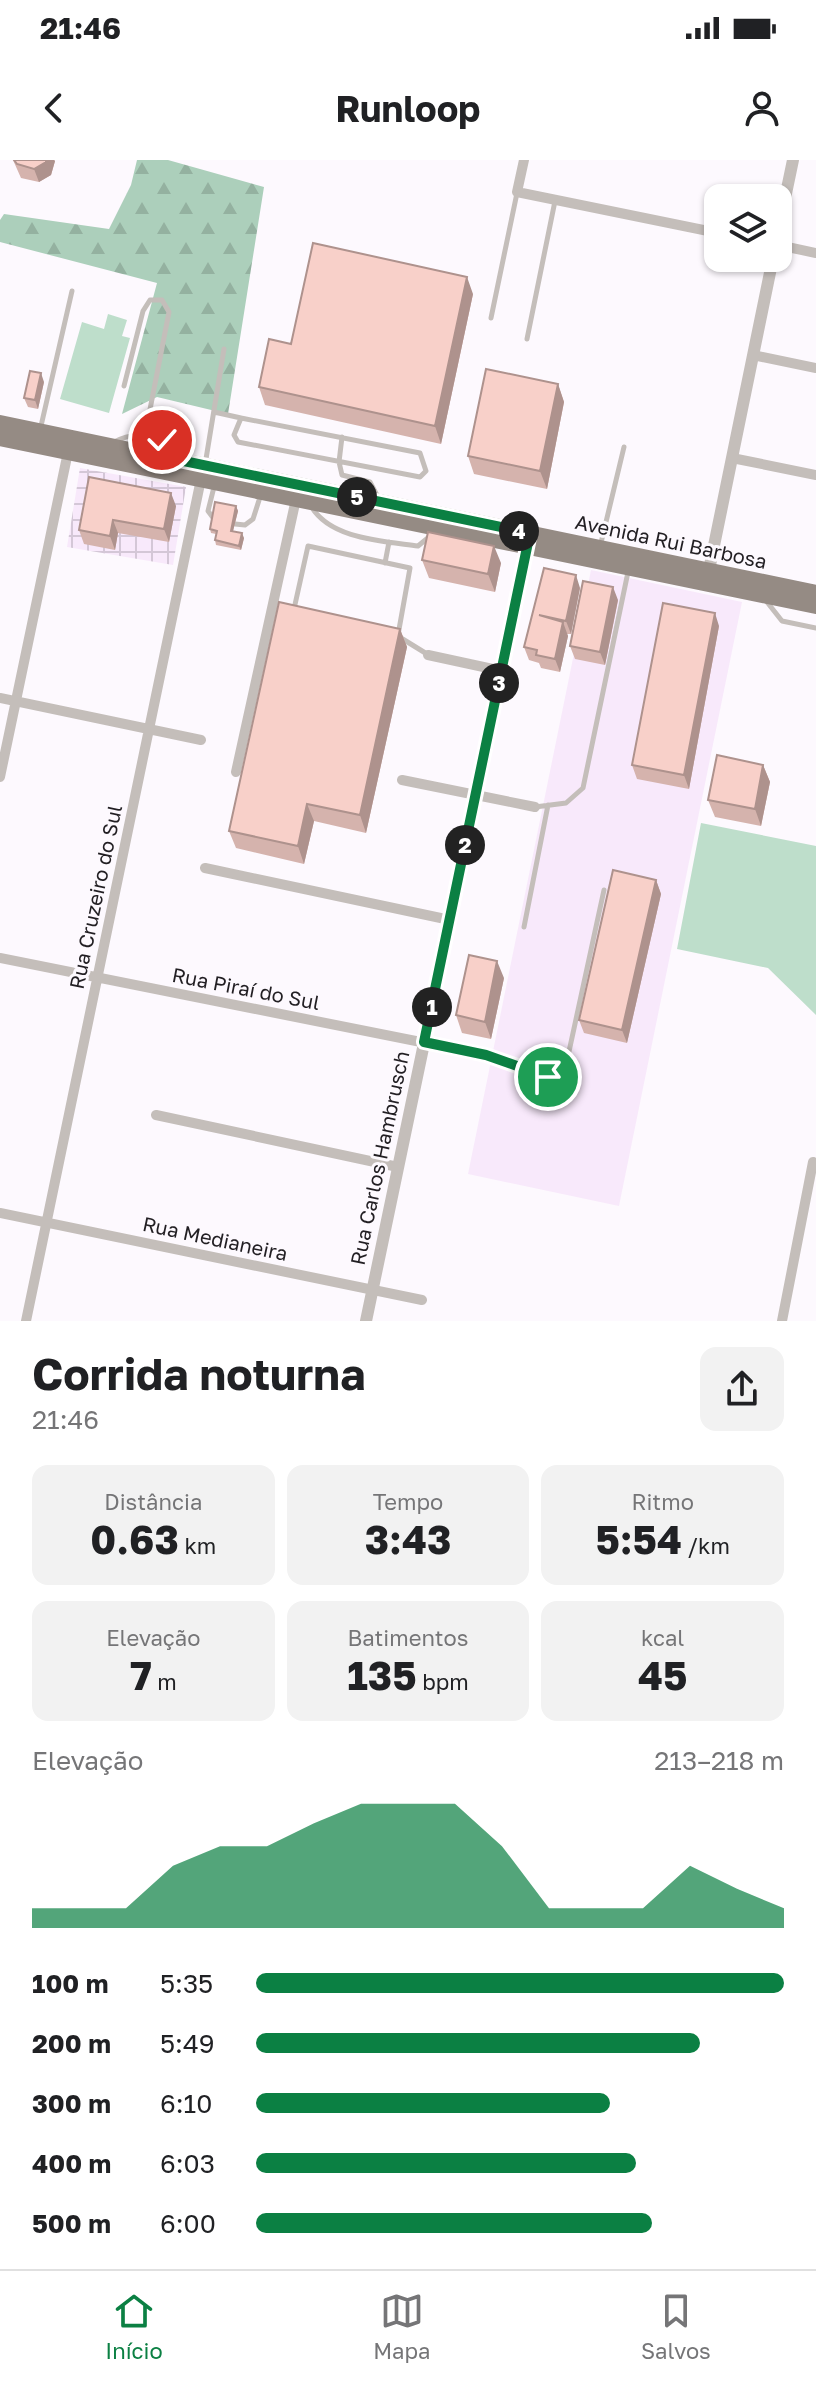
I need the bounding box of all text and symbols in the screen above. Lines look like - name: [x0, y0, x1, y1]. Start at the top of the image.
- text: 21:46: [40, 10, 121, 46]
- icon: back: [32, 86, 76, 130]
- icon: person: [740, 86, 784, 130]
- text: Runloop: [336, 87, 480, 130]
- map controls: [704, 184, 792, 272]
- button: layers: [704, 184, 792, 272]
- pin: [128, 406, 196, 474]
- icon: check: [140, 418, 184, 462]
- pin: 5: [337, 477, 377, 517]
- text: 5: [350, 483, 364, 510]
- street label: Avenida Rui Barbosa: [573, 509, 769, 573]
- pin: 4: [499, 511, 539, 551]
- text: 4: [512, 517, 526, 544]
- pin: 3: [479, 663, 519, 703]
- text: 3: [492, 669, 506, 696]
- street label: Rua Cruzeiro do Sul: [64, 803, 126, 991]
- pin: 2: [445, 825, 485, 865]
- text: 2: [458, 831, 472, 858]
- street label: Rua Piraí do Sul: [170, 962, 322, 1014]
- pin: 1: [412, 987, 452, 1027]
- text: 1: [426, 993, 438, 1020]
- pin: [514, 1043, 582, 1111]
- street label: Rua Carlos Hambrusch: [345, 1049, 413, 1267]
- icon: arrive: [526, 1055, 570, 1099]
- street label: Rua Medianeira: [141, 1211, 290, 1265]
- text: Corrida noturna: [32, 1347, 365, 1400]
- button: share: [700, 1347, 784, 1431]
- text: 21:46: [32, 1404, 99, 1435]
- text: Distância: [104, 1488, 202, 1515]
- text: Tempo: [373, 1488, 443, 1515]
- text: Ritmo: [632, 1488, 694, 1515]
- text: 0.63: [90, 1515, 179, 1563]
- text: 3:43: [365, 1515, 451, 1563]
- text: 5:54: [595, 1515, 682, 1563]
- text: km: [179, 1532, 216, 1559]
- text: /km: [682, 1532, 730, 1559]
- text: Elevação: [106, 1624, 200, 1651]
- text: Batimentos: [348, 1624, 468, 1651]
- text: kcal: [641, 1624, 684, 1651]
- text: 7: [130, 1651, 152, 1699]
- text: 135: [347, 1651, 417, 1699]
- text: 45: [638, 1651, 687, 1699]
- text: m: [152, 1668, 177, 1695]
- text: bpm: [417, 1668, 469, 1695]
- text: Elevação: [32, 1745, 143, 1776]
- text: 213–218 m: [654, 1745, 784, 1776]
- text: 100 m: [32, 1968, 108, 1999]
- text: 5:35: [160, 1968, 213, 1999]
- text: 200 m: [32, 2028, 111, 2059]
- text: 5:49: [160, 2028, 214, 2059]
- text: 300 m: [32, 2088, 111, 2119]
- text: 6:10: [160, 2088, 212, 2119]
- text: 400 m: [32, 2148, 111, 2179]
- text: 6:03: [160, 2148, 215, 2179]
- text: 500 m: [32, 2208, 111, 2239]
- text: 6:00: [160, 2208, 216, 2239]
- tab: Início: [105, 2289, 163, 2364]
- tab: Mapa: [373, 2289, 430, 2364]
- tab: Salvos: [641, 2289, 711, 2364]

